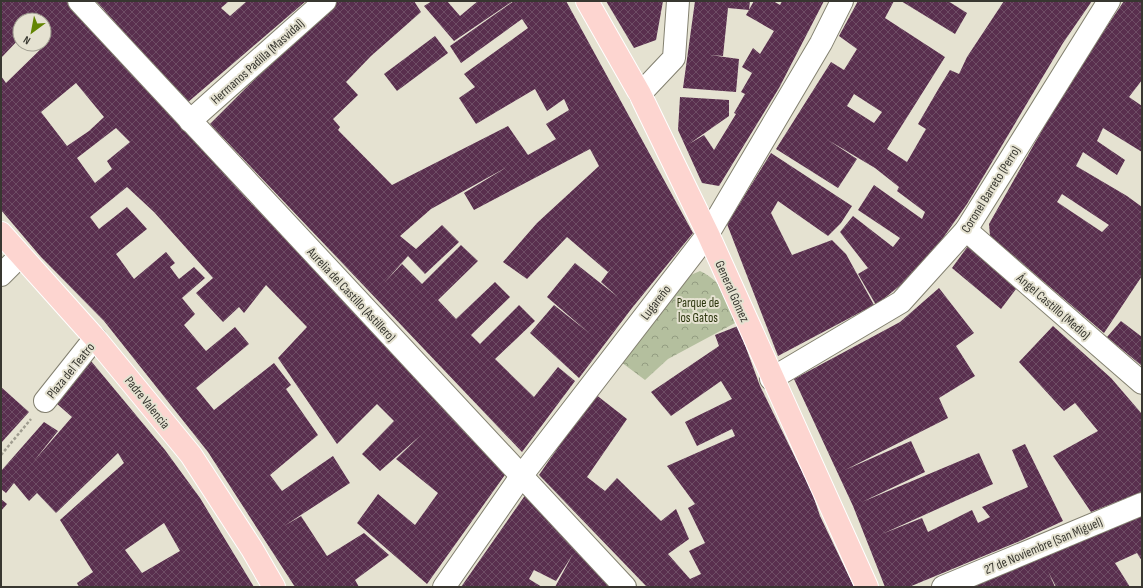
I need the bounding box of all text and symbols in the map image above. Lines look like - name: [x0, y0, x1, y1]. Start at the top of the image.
- north arrow: [12, 12, 52, 52]
- street label: Hermanos Padilla (Masvidal): [208, 16, 308, 108]
- text: N: [21, 33, 33, 47]
- street label: Coronel Barreto (Perro): [958, 143, 1024, 236]
- street label: Aurelia del Castillo (Astillero): [303, 244, 399, 345]
- street label: General Gómez: [711, 258, 753, 325]
- street label: Ángel Castillo (Medio): [1012, 270, 1094, 343]
- street label: Lugareño: [637, 282, 674, 323]
- park label: Parque de los Gatos: [677, 295, 719, 326]
- street label: Plaza del Teatro: [43, 339, 98, 402]
- street label: Padre Valencia: [121, 373, 173, 432]
- street label: 27 de Noviembre (San Miguel): [982, 514, 1105, 578]

